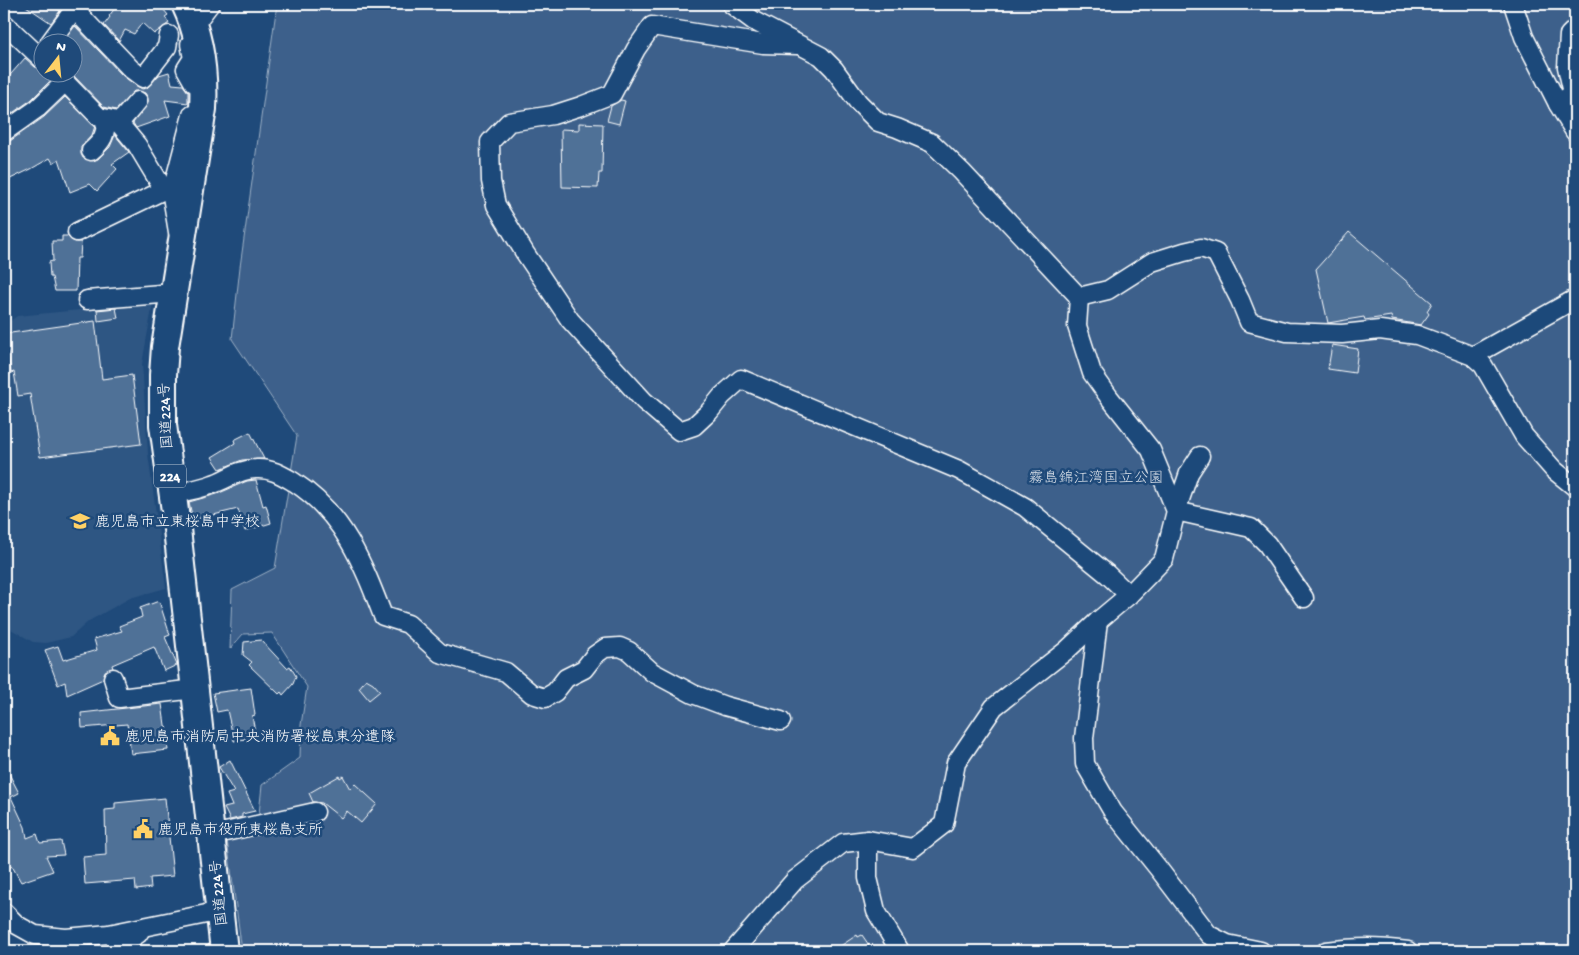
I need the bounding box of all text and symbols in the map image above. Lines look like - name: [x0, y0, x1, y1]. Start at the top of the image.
- north arrow: [32, 32, 82, 82]
- text: N: [54, 38, 68, 57]
- street label: 国道224号: [156, 382, 178, 450]
- road number: 224: [154, 464, 186, 488]
- park label: 霧島錦江湾国立公園: [1028, 469, 1164, 488]
- school or university icon: 鹿児島市立東桜島中学校: [69, 510, 91, 532]
- place label: 鹿児島市立東桜島中学校: [95, 513, 260, 532]
- public building icon: 鹿児島市消防局中央消防署桜島東分遣隊: [99, 725, 121, 747]
- place label: 鹿児島市消防局中央消防署桜島東分遣隊: [125, 728, 395, 747]
- public building icon: 鹿児島市役所東桜島支所: [132, 818, 154, 840]
- place label: 鹿児島市役所東桜島支所: [158, 821, 323, 840]
- street label: 国道224号: [208, 859, 232, 927]

